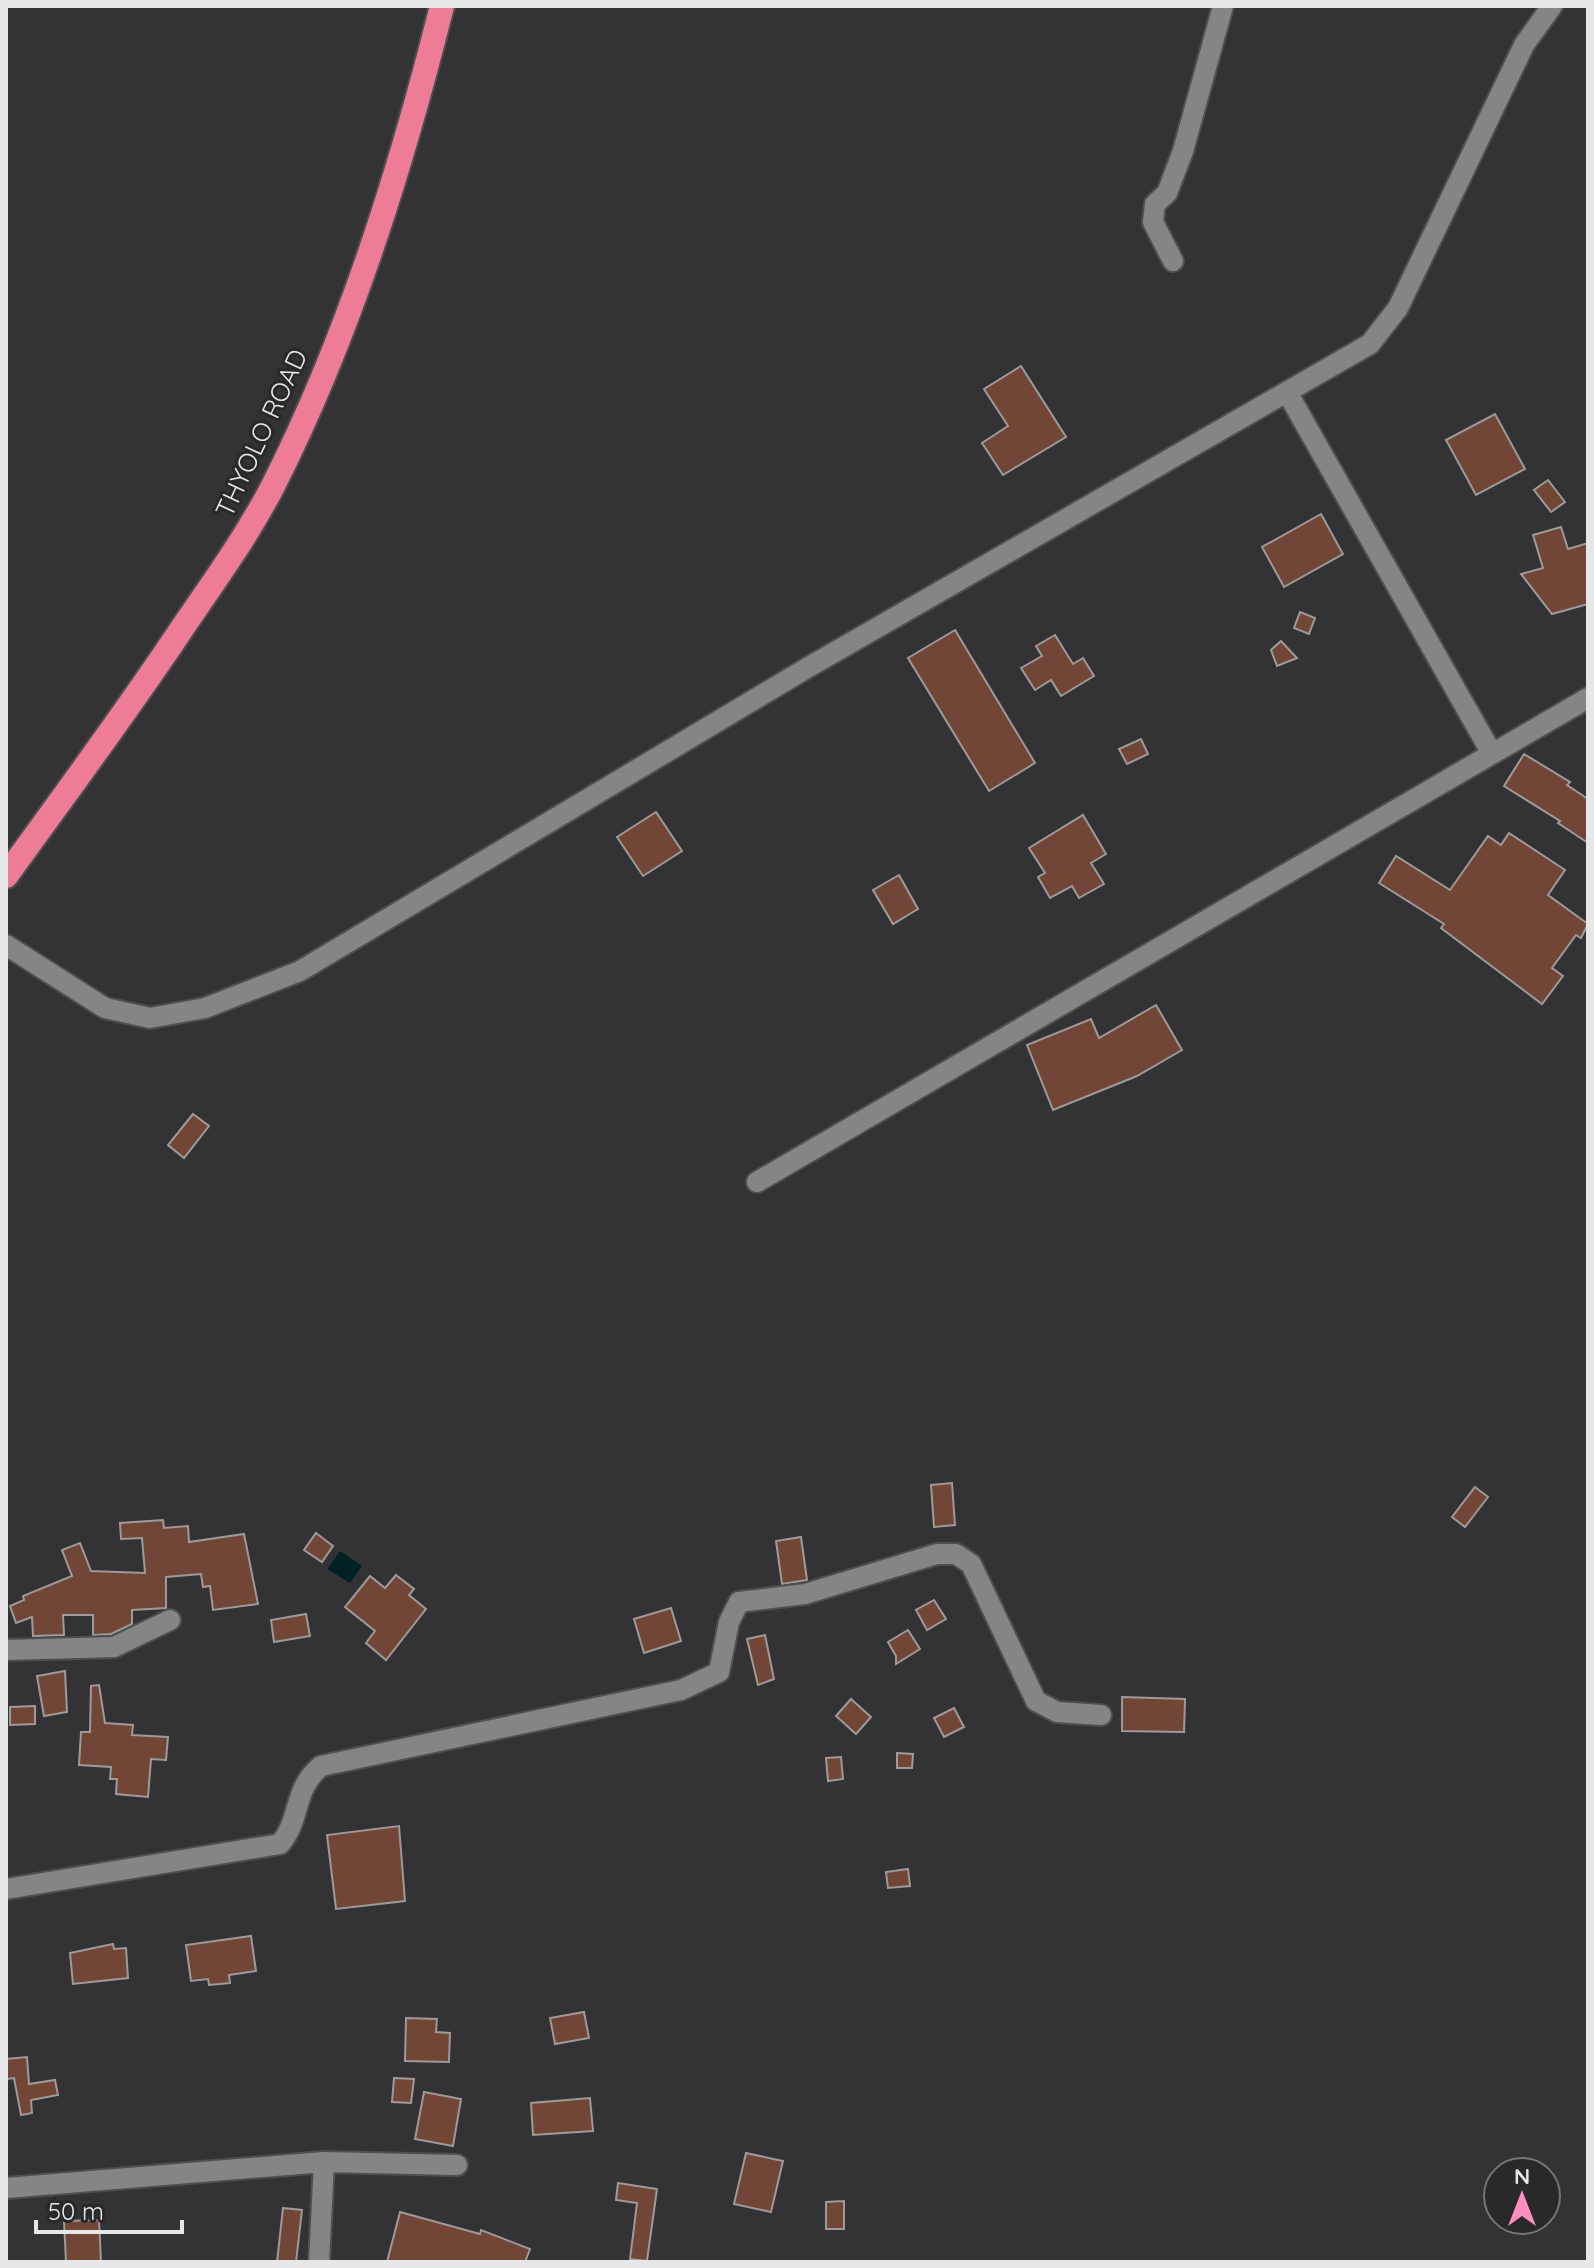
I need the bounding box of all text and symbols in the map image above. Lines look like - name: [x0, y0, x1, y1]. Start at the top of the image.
- street label: THYOLO ROAD: [208, 344, 314, 522]
- north arrow: [1482, 2156, 1562, 2236]
- text: N: [1514, 2162, 1530, 2190]
- scale bar: [36, 2184, 182, 2234]
- text: 50 m: [48, 2196, 104, 2226]

